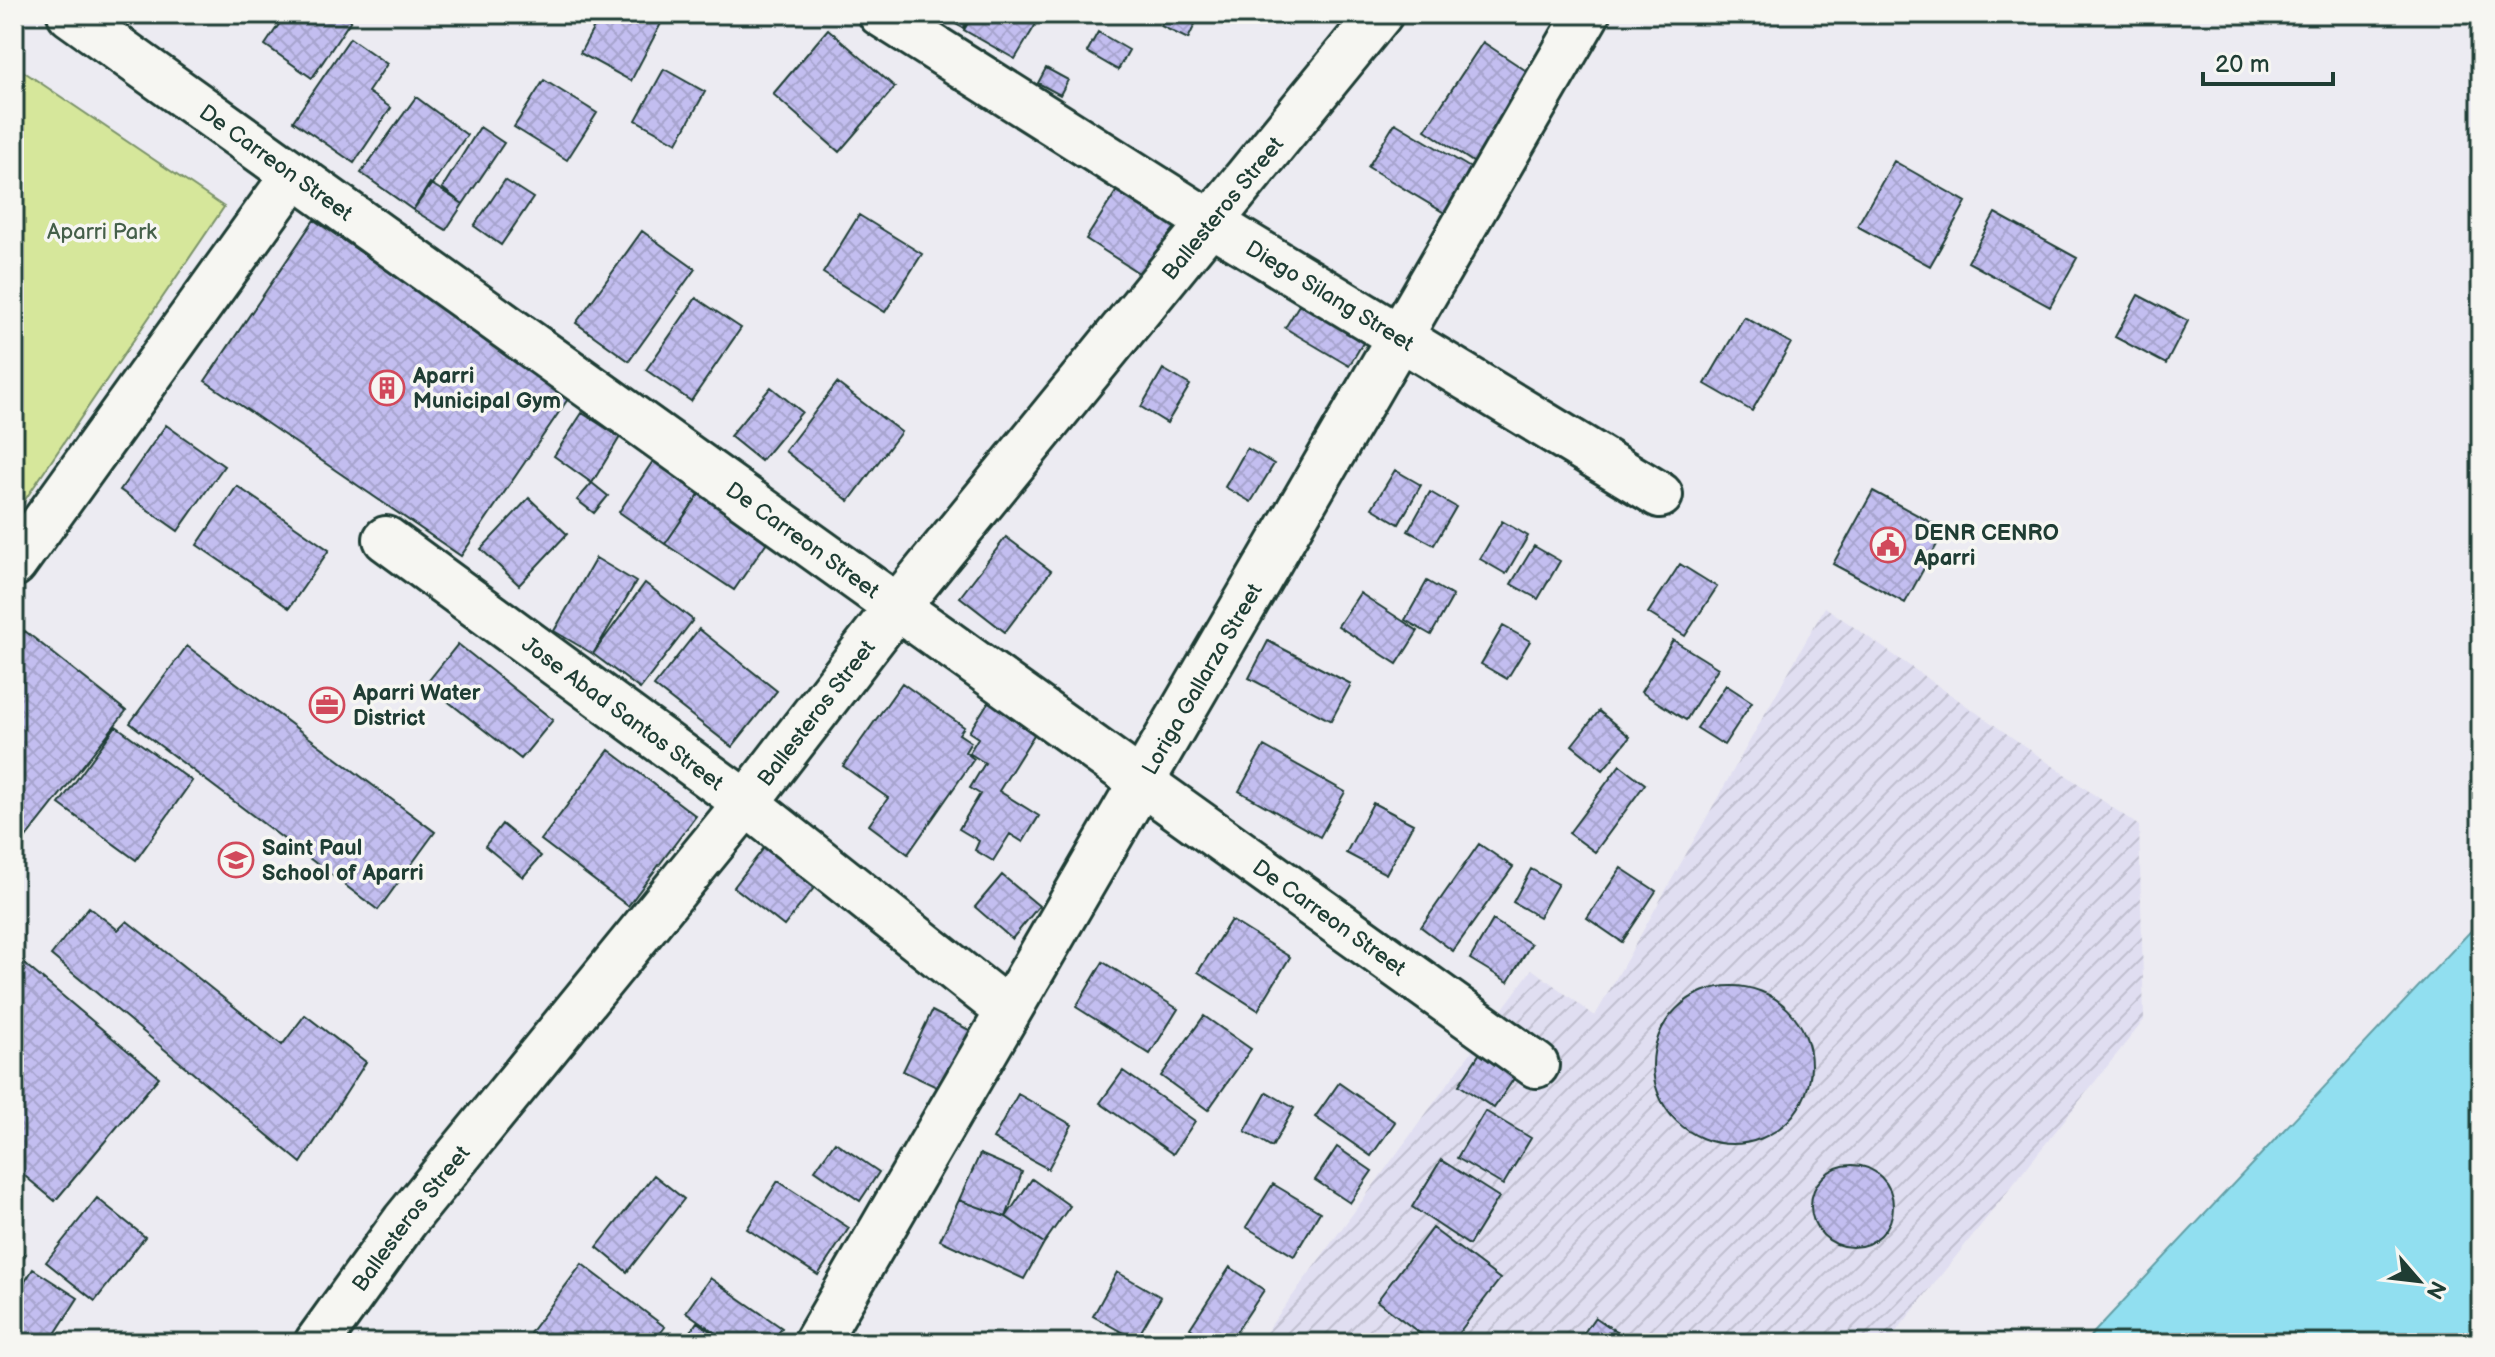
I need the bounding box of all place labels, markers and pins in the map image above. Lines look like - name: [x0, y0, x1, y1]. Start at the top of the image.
- place label: Aparri Municipal Gym: [412, 363, 561, 415]
- building icon: Aparri Municipal Gym: [368, 369, 406, 407]
- place label: DENR CENRO Aparri: [1913, 520, 2059, 572]
- public building icon: DENR CENRO Aparri: [1869, 526, 1907, 564]
- place label: Aparri Water District: [352, 680, 481, 732]
- office icon: Aparri Water District: [308, 686, 346, 724]
- place label: Saint Paul School of Aparri: [262, 835, 424, 887]
- school or university icon: Saint Paul School of Aparri: [217, 841, 255, 879]

